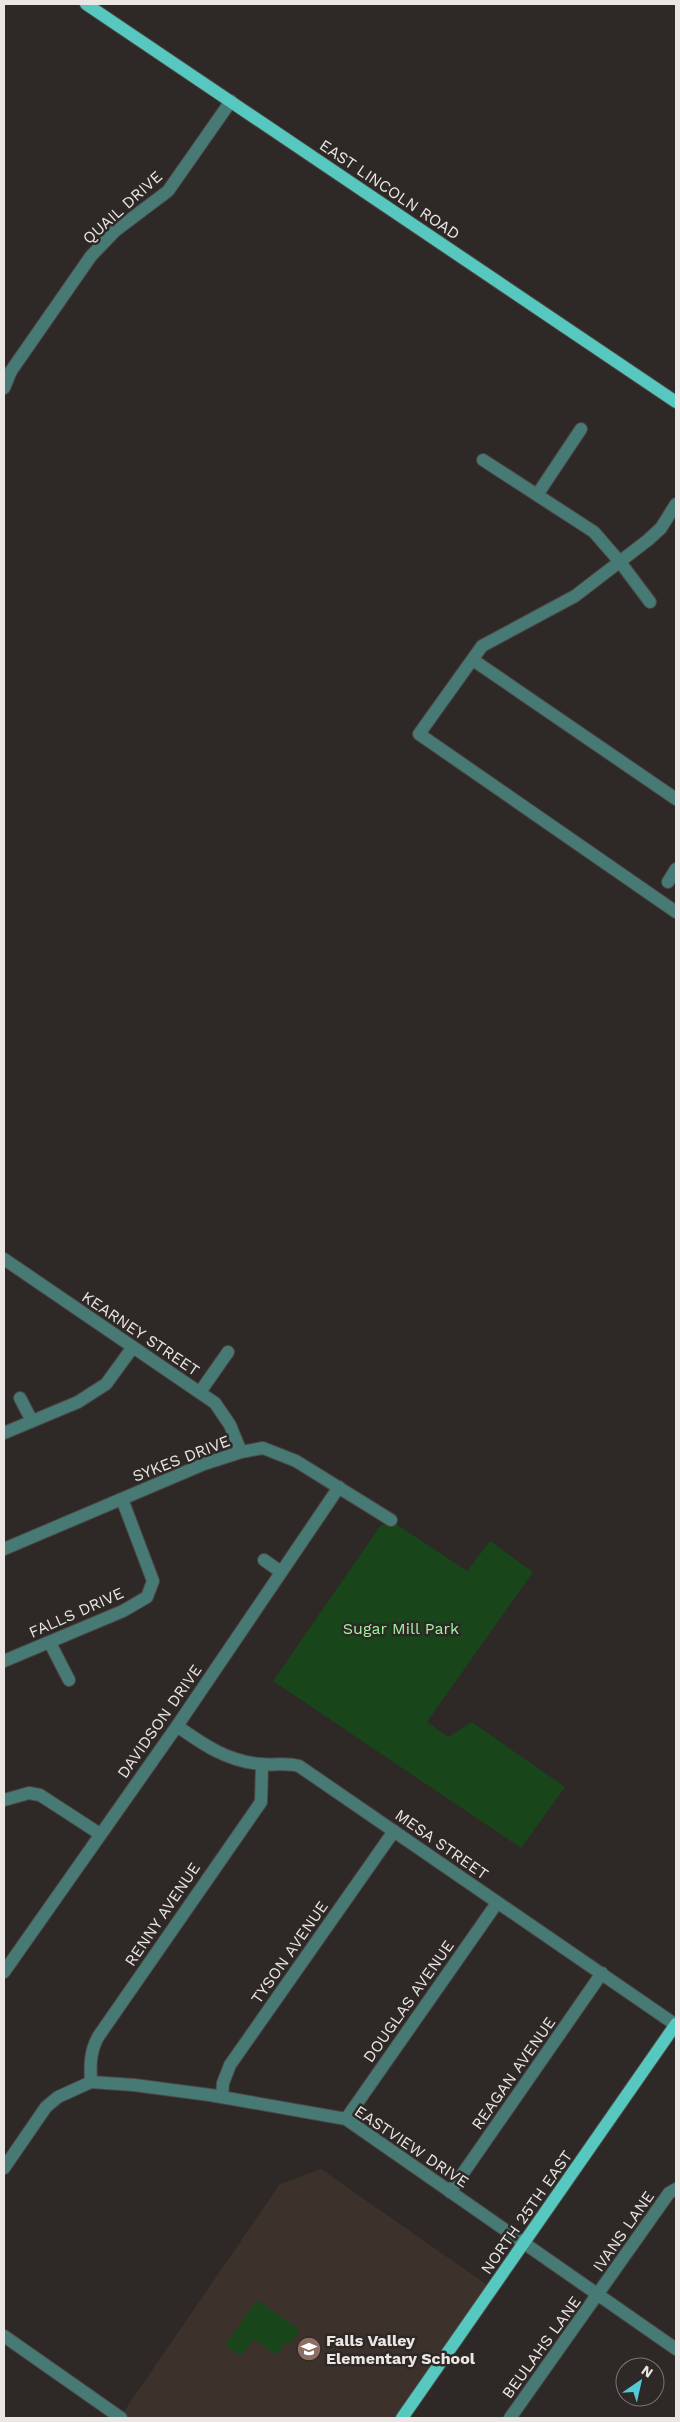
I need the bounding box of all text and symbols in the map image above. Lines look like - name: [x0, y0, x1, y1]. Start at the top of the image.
- street label: EAST LINCOLN ROAD: [316, 135, 463, 243]
- street label: QUAIL DRIVE: [79, 167, 166, 248]
- street label: KEARNEY STREET: [78, 1287, 203, 1380]
- street label: SYKES DRIVE: [130, 1431, 233, 1486]
- street label: FALLS DRIVE: [26, 1583, 126, 1642]
- park label: Sugar Mill Park: [343, 1619, 459, 1638]
- street label: DAVIDSON DRIVE: [113, 1661, 206, 1782]
- street label: MESA STREET: [391, 1805, 492, 1884]
- street label: RENNY AVENUE: [121, 1859, 204, 1970]
- street label: TYSON AVENUE: [247, 1897, 332, 2007]
- street label: DOUGLAS AVENUE: [359, 1936, 458, 2066]
- street label: REAGAN AVENUE: [467, 2013, 559, 2133]
- street label: EASTVIEW DRIVE: [351, 2101, 472, 2192]
- street label: NORTH 25TH EAST: [477, 2147, 576, 2278]
- street label: IVANS LANE: [589, 2187, 658, 2275]
- street label: BEULAHS LANE: [498, 2292, 585, 2402]
- place label: Falls Valley Elementary School: [326, 2331, 476, 2368]
- school or university icon: Falls Valley Elementary School: [296, 2336, 322, 2362]
- north arrow: [615, 2357, 665, 2407]
- text: N: [638, 2362, 656, 2381]

